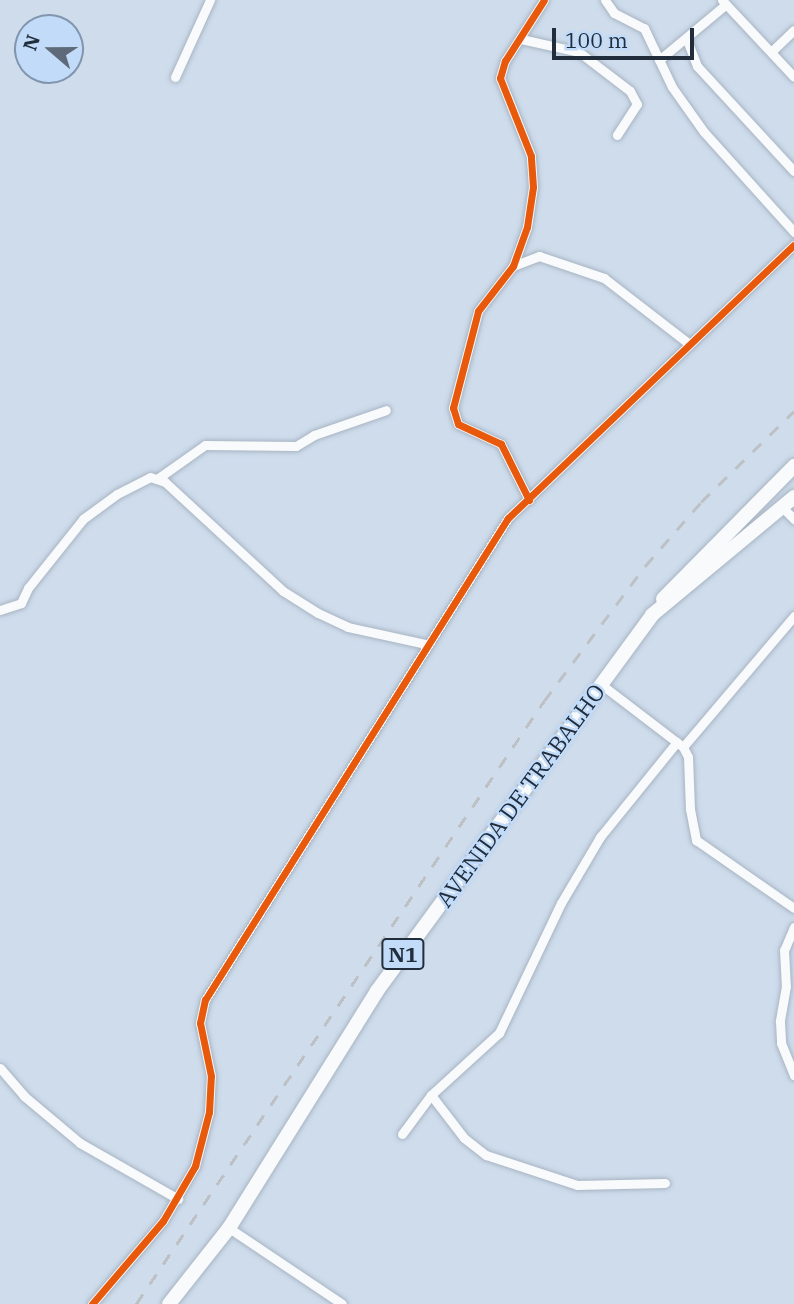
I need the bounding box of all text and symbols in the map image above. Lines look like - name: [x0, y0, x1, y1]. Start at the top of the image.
- north arrow: [14, 14, 84, 84]
- scale bar: [556, 14, 698, 58]
- text: 100 m: [565, 26, 628, 54]
- text: N: [17, 31, 45, 54]
- street label: AVENIDA DE TRABALHO: [430, 678, 610, 912]
- road number: N1: [380, 936, 426, 972]

